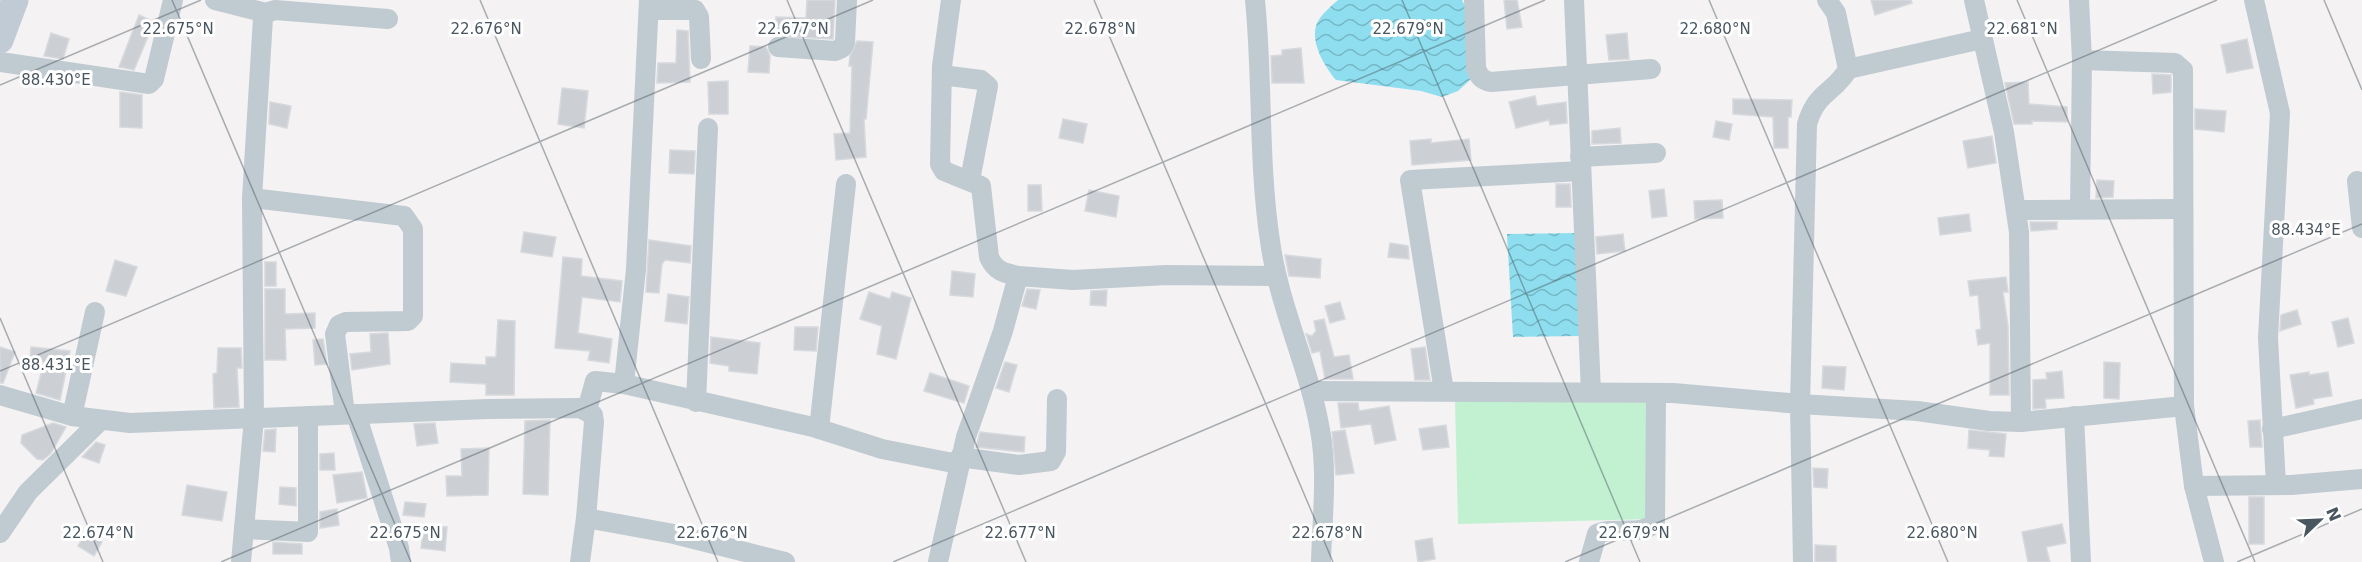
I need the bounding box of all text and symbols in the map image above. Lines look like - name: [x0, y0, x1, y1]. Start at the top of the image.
- text: 22.675°N: [142, 20, 214, 38]
- text: 22.676°N: [450, 20, 522, 38]
- text: 22.677°N: [757, 20, 829, 38]
- text: 22.678°N: [1064, 20, 1136, 38]
- text: 22.679°N: [1372, 20, 1444, 38]
- text: 22.680°N: [1679, 20, 1751, 38]
- text: 22.681°N: [1986, 20, 2058, 38]
- text: 88.430°E: [21, 71, 91, 89]
- text: 88.434°E: [2271, 221, 2341, 239]
- text: 88.431°E: [21, 356, 91, 374]
- north arrow: [2290, 490, 2350, 550]
- text: N: [2322, 504, 2345, 524]
- text: 22.674°N: [62, 524, 134, 542]
- text: 22.675°N: [369, 524, 441, 542]
- text: 22.676°N: [676, 524, 748, 542]
- text: 22.677°N: [984, 524, 1056, 542]
- text: 22.678°N: [1291, 524, 1363, 542]
- text: 22.679°N: [1598, 524, 1670, 542]
- text: 22.680°N: [1906, 524, 1978, 542]

